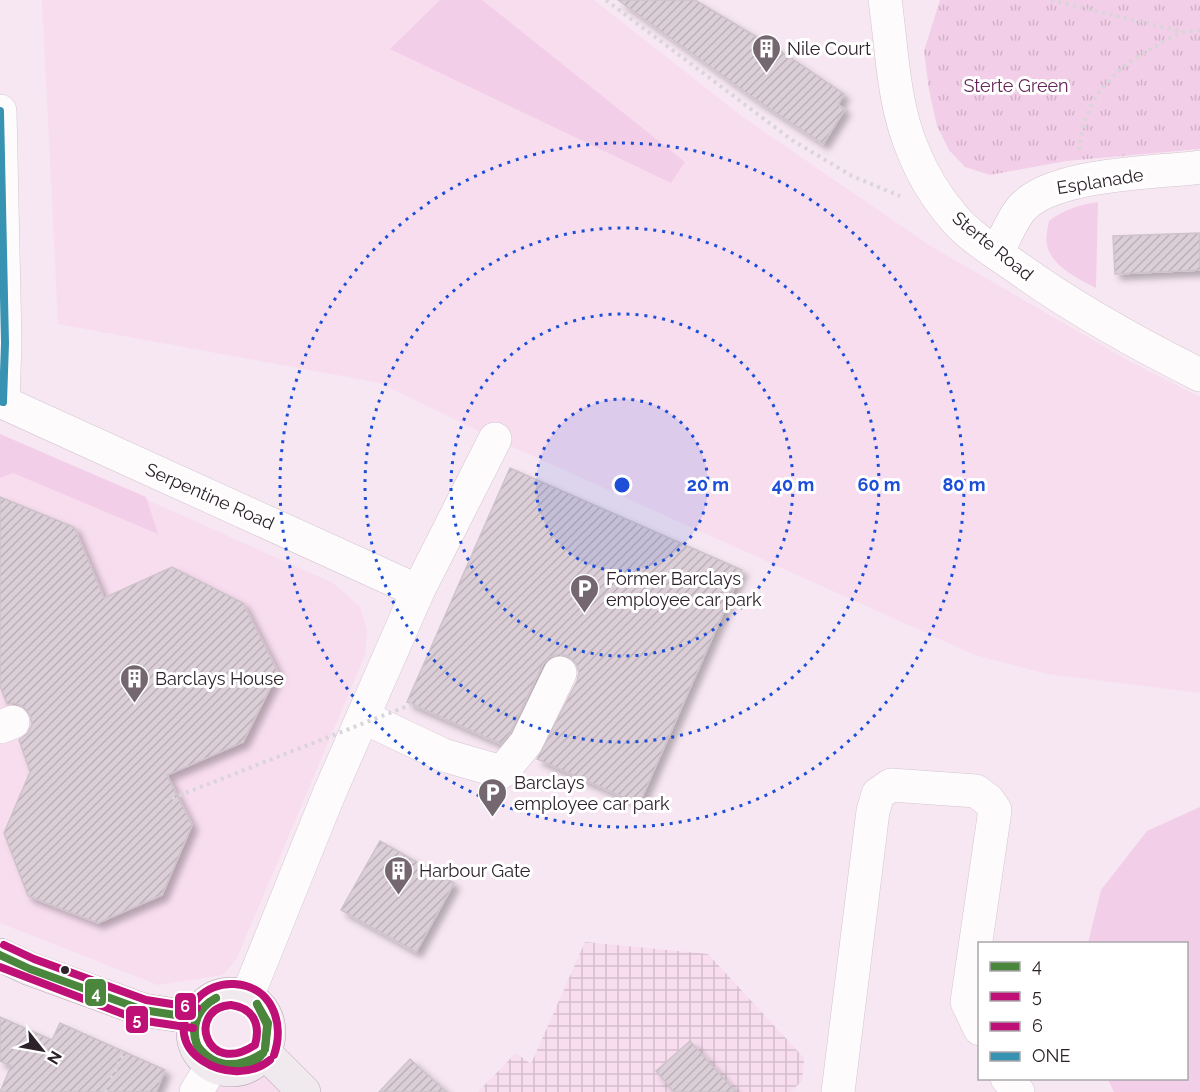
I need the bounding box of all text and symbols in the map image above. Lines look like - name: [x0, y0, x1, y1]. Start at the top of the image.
- building icon: Nile Court: [750, 32, 782, 74]
- place label: Nile Court: [787, 38, 871, 59]
- park label: Sterte Green: [963, 75, 1069, 96]
- street label: Esplanade: [1055, 164, 1145, 198]
- street label: Sterte Road: [948, 207, 1038, 285]
- street label: Serpentine Road: [142, 458, 278, 534]
- text: 20 m: [687, 474, 729, 495]
- text: 40 m: [772, 474, 814, 495]
- text: 60 m: [857, 474, 901, 495]
- text: 80 m: [942, 474, 986, 495]
- centre of rings: [612, 475, 632, 495]
- place label: Former Barclays employee car park: [606, 568, 762, 610]
- parking icon: Former Barclays employee car park: [569, 572, 601, 614]
- building icon: Barclays House: [118, 662, 150, 704]
- place label: Barclays House: [155, 668, 284, 689]
- place label: Barclays employee car park: [514, 772, 670, 814]
- parking icon: Barclays employee car park: [477, 776, 509, 818]
- building icon: Harbour Gate: [382, 854, 414, 896]
- place label: Harbour Gate: [419, 860, 531, 881]
- legend: [978, 942, 1188, 1080]
- text: 4: [1032, 955, 1042, 976]
- unlabelled marker: [59, 964, 71, 976]
- line badge: 4: [84, 978, 107, 1007]
- text: 4: [91, 984, 101, 1003]
- text: 5: [1032, 985, 1042, 1006]
- line badge: 6: [174, 992, 197, 1021]
- text: 6: [180, 997, 190, 1016]
- line badge: 5: [125, 1005, 149, 1034]
- text: 5: [133, 1010, 142, 1029]
- text: 6: [1032, 1015, 1043, 1036]
- north arrow: [12, 1020, 72, 1080]
- text: ONE: [1032, 1045, 1070, 1066]
- text: N: [43, 1047, 66, 1068]

